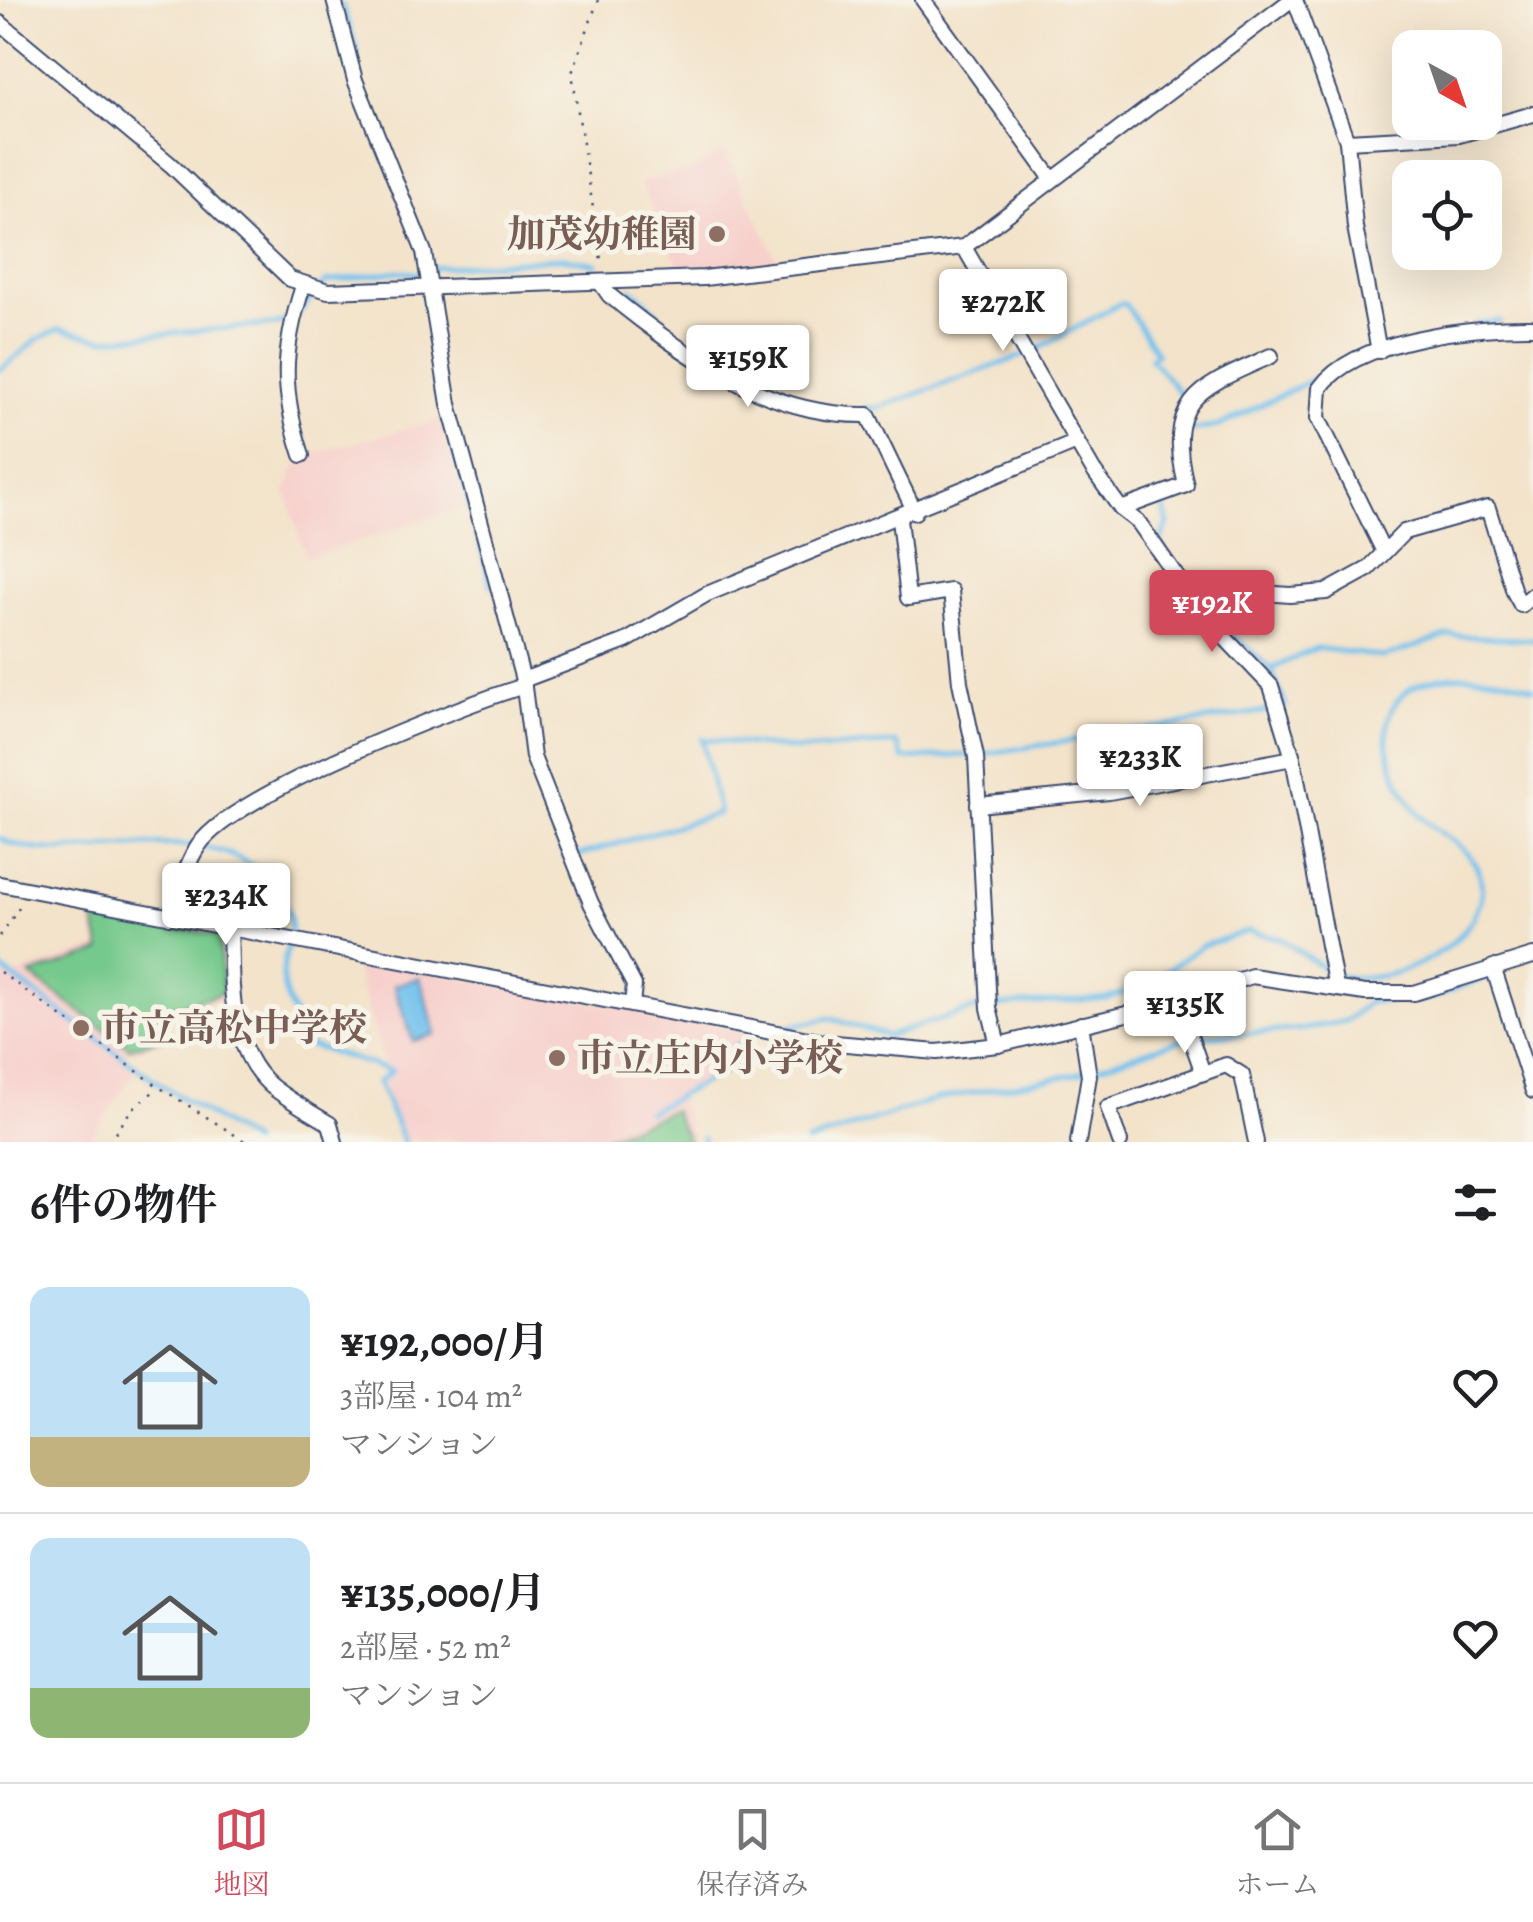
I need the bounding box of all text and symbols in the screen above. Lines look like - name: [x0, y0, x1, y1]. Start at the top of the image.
- north arrow: [1392, 30, 1502, 140]
- map controls: [1392, 30, 1502, 270]
- button: locate: [1392, 160, 1502, 270]
- place label: 加茂幼稚園: [507, 208, 697, 260]
- marker: 加茂幼稚園: [706, 223, 728, 245]
- pin: ¥272K: [933, 269, 1073, 354]
- text: ¥272K: [961, 279, 1045, 323]
- pin: ¥159K: [678, 325, 818, 410]
- text: ¥159K: [708, 335, 788, 379]
- pin: ¥192K: [1142, 570, 1282, 655]
- text: ¥192K: [1171, 580, 1253, 624]
- pin: ¥233K: [1070, 724, 1210, 809]
- text: ¥233K: [1099, 734, 1181, 778]
- pin: ¥234K: [156, 863, 296, 948]
- text: ¥234K: [184, 873, 268, 917]
- pin: ¥135K: [1115, 971, 1255, 1056]
- text: ¥135K: [1146, 981, 1224, 1025]
- place label: 市立高松中学校: [101, 1002, 367, 1054]
- marker: 市立高松中学校: [70, 1017, 92, 1039]
- place label: 市立庄内小学校: [577, 1032, 843, 1084]
- marker: 市立庄内小学校: [546, 1047, 568, 1069]
- icon: filters: [1448, 1175, 1503, 1230]
- text: 6件の物件: [30, 1176, 218, 1233]
- text: ¥192,000/月: [340, 1313, 549, 1370]
- icon: home: [110, 1327, 230, 1447]
- icon: heart: [1448, 1360, 1503, 1415]
- text: 3部屋 · 104 m²: [340, 1374, 522, 1418]
- text: マンション: [340, 1422, 499, 1466]
- text: ¥135,000/月: [340, 1564, 546, 1621]
- icon: home: [110, 1578, 230, 1698]
- icon: heart: [1448, 1611, 1503, 1666]
- text: 2部屋 · 52 m²: [340, 1625, 511, 1669]
- text: マンション: [340, 1673, 499, 1717]
- tab: 地図: [213, 1802, 270, 1904]
- tab: 保存済み: [696, 1802, 809, 1904]
- tab: ホーム: [1235, 1802, 1320, 1904]

